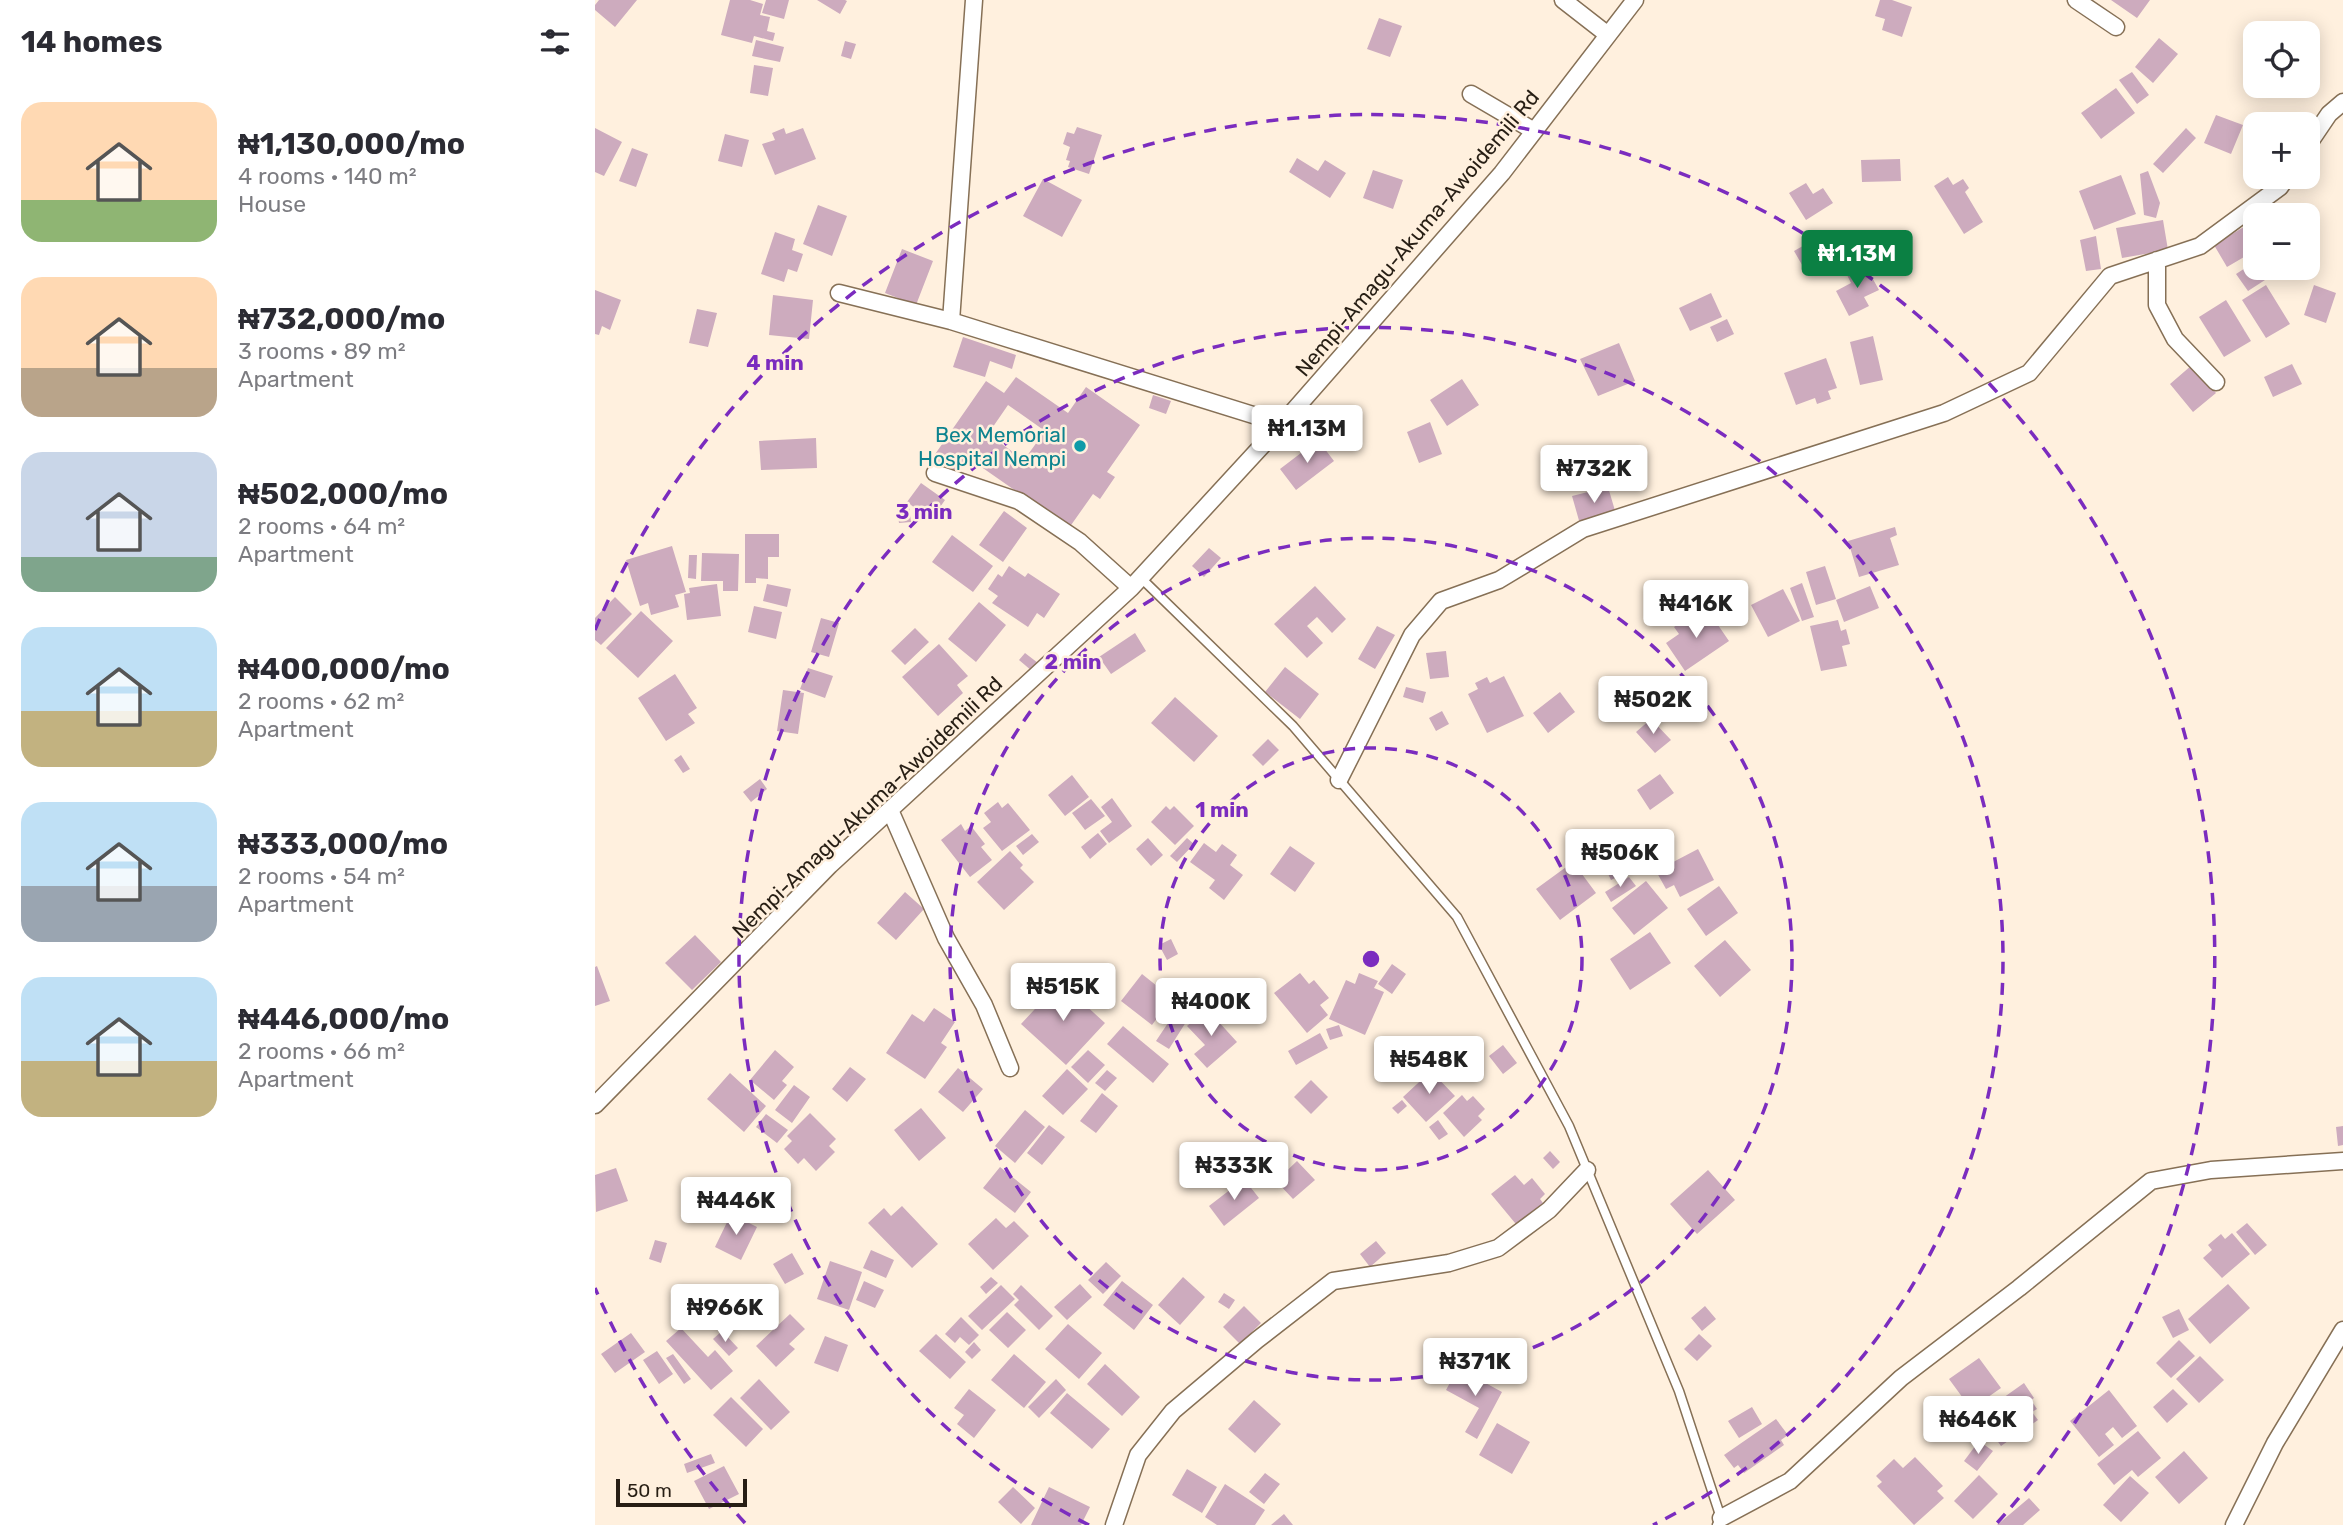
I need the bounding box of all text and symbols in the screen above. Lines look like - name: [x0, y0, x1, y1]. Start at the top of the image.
- map controls: [2243, 21, 2320, 280]
- button: locate: [2243, 21, 2320, 98]
- icon: filters: [536, 23, 574, 61]
- text: 14 homes: [21, 24, 163, 60]
- street label: Nempi-Amagu-Akuma-Awoidemili Rd: [1290, 85, 1544, 381]
- button: +: [2243, 112, 2320, 189]
- text: ₦1,130,000/mo: [238, 126, 465, 162]
- icon: home: [77, 130, 161, 214]
- text: 4 rooms · 140 m²: [238, 162, 417, 190]
- text: House: [238, 190, 306, 218]
- button: −: [2243, 203, 2320, 280]
- pin: ₦1.13M: [1800, 230, 1914, 290]
- text: ₦1.13M: [1818, 239, 1896, 267]
- text: ₦732,000/mo: [238, 301, 445, 337]
- icon: home: [77, 305, 161, 389]
- text: 3 rooms · 89 m²: [238, 337, 406, 365]
- text: 4 min: [746, 350, 804, 375]
- text: Apartment: [238, 365, 354, 393]
- pin: ₦1.13M: [1250, 406, 1364, 465]
- text: ₦1.13M: [1268, 414, 1346, 442]
- place label: Bex Memorial Hospital Nempi: [918, 422, 1066, 471]
- marker: Bex Memorial Hospital Nempi: [1072, 438, 1088, 454]
- pin: ₦732K: [1545, 446, 1643, 505]
- text: ₦732K: [1556, 454, 1632, 482]
- text: ₦502,000/mo: [238, 476, 448, 512]
- icon: home: [77, 480, 161, 564]
- text: 3 min: [895, 499, 953, 524]
- text: 2 rooms · 64 m²: [238, 512, 405, 540]
- text: Apartment: [238, 540, 354, 568]
- pin: ₦416K: [1647, 580, 1745, 640]
- text: ₦416K: [1659, 589, 1733, 617]
- text: 2 min: [1045, 649, 1101, 674]
- text: ₦400,000/mo: [238, 651, 450, 687]
- icon: home: [77, 655, 161, 739]
- street label: Nempi-Amagu-Akuma-Awoidemili Rd: [727, 671, 1007, 943]
- pin: ₦502K: [1604, 676, 1702, 736]
- text: ₦502K: [1614, 685, 1692, 713]
- text: 2 rooms · 62 m²: [238, 687, 404, 715]
- text: Apartment: [238, 715, 354, 743]
- text: 1 min: [1195, 797, 1249, 822]
- text: ₦333,000/mo: [238, 826, 448, 862]
- icon: home: [77, 830, 161, 914]
- pin: ₦506K: [1571, 830, 1669, 889]
- text: ₦506K: [1581, 838, 1659, 866]
- text: 2 rooms · 54 m²: [238, 862, 405, 890]
- text: Apartment: [238, 890, 354, 918]
- centre of rings: [1359, 947, 1383, 971]
- pin: ₦515K: [1014, 964, 1112, 1023]
- text: ₦515K: [1027, 972, 1099, 1000]
- pin: ₦400K: [1162, 978, 1260, 1038]
- text: ₦400K: [1172, 987, 1250, 1015]
- text: ₦446,000/mo: [238, 1001, 449, 1037]
- icon: home: [77, 1005, 161, 1089]
- pin: ₦548K: [1380, 1036, 1478, 1096]
- text: 2 rooms · 66 m²: [238, 1037, 405, 1065]
- text: ₦548K: [1390, 1045, 1468, 1073]
- text: Apartment: [238, 1065, 354, 1093]
- pin: ₦333K: [1185, 1142, 1283, 1202]
- text: ₦333K: [1195, 1151, 1273, 1179]
- pin: ₦446K: [687, 1178, 785, 1237]
- text: ₦446K: [697, 1186, 775, 1214]
- pin: ₦966K: [676, 1284, 774, 1344]
- text: ₦966K: [687, 1293, 763, 1321]
- pin: ₦371K: [1426, 1338, 1524, 1398]
- text: ₦371K: [1439, 1347, 1511, 1375]
- pin: ₦646K: [1929, 1396, 2027, 1456]
- text: ₦646K: [1939, 1405, 2017, 1433]
- scale bar: [616, 1476, 747, 1508]
- text: 50 m: [627, 1479, 672, 1502]

